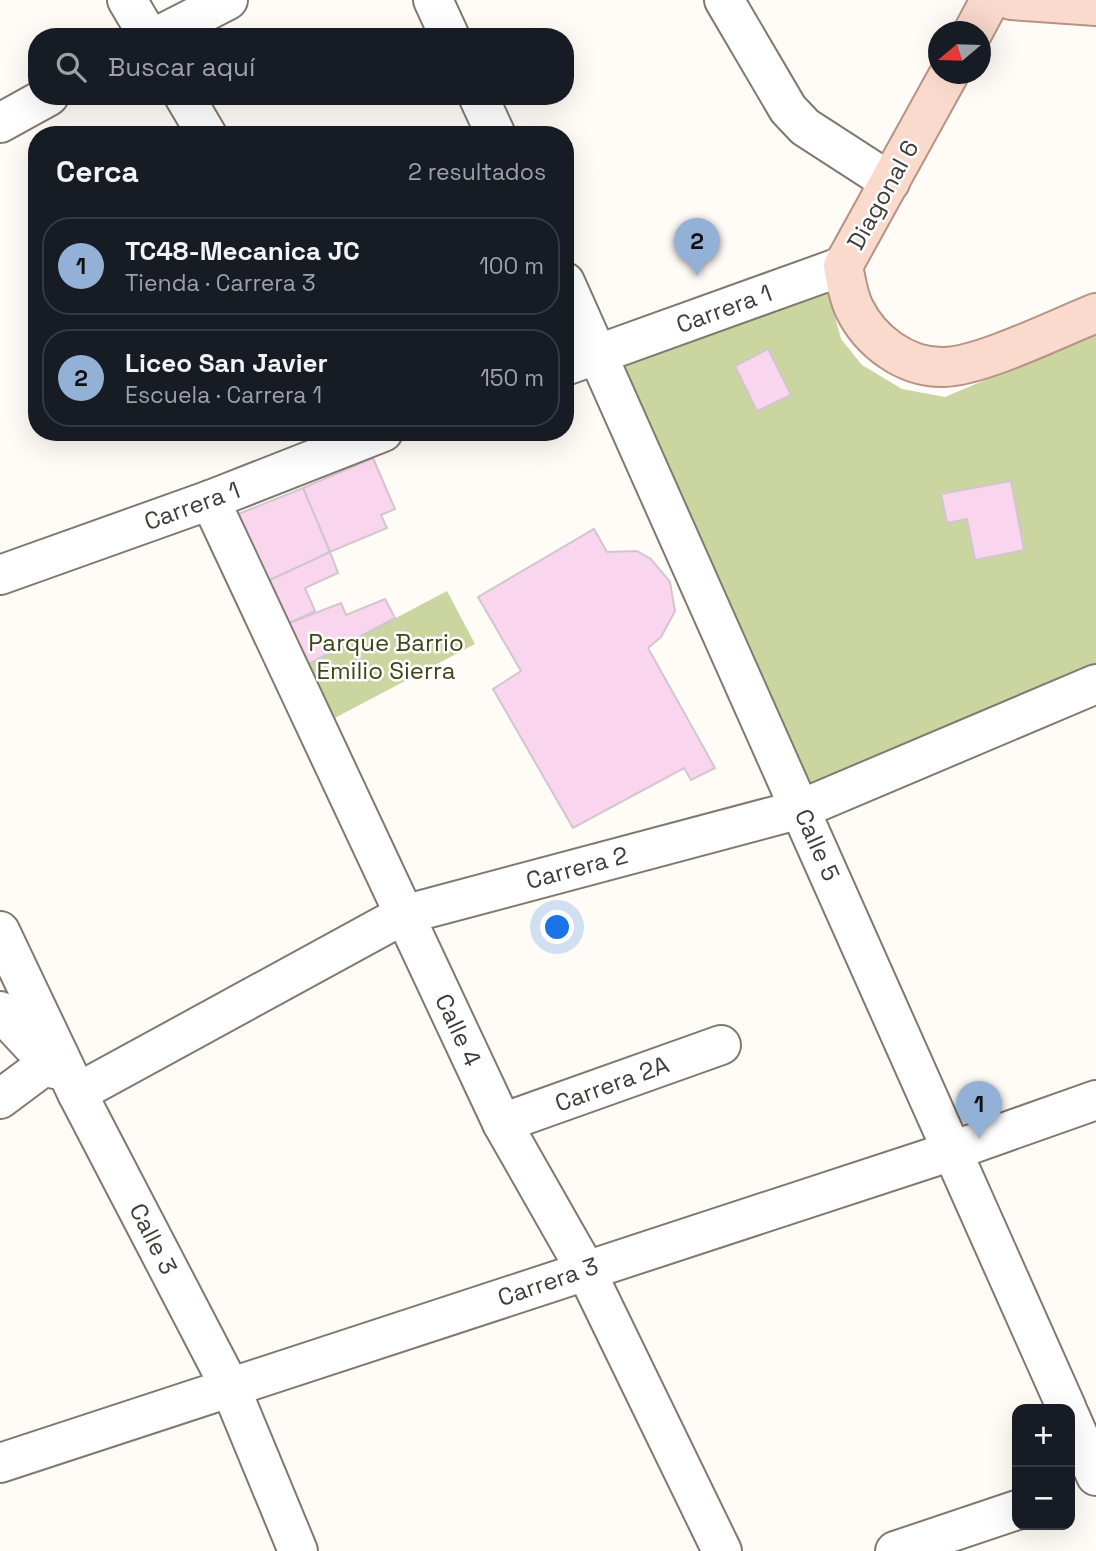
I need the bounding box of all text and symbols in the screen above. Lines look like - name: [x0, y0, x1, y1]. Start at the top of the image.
- north arrow: [928, 21, 991, 84]
- search box: [28, 28, 574, 105]
- icon: search: [52, 48, 90, 86]
- text: Buscar aquí: [108, 50, 255, 84]
- street label: Diagonal 6: [840, 134, 925, 255]
- text: Cerca: [56, 152, 139, 191]
- text: 2 resultados: [408, 157, 546, 187]
- pin: 2: [674, 218, 720, 276]
- text: TC48-Mecanica JC: [125, 234, 360, 268]
- text: 1: [76, 251, 86, 281]
- text: 100 m: [479, 251, 544, 281]
- text: Tienda · Carrera 3: [125, 268, 316, 298]
- street label: Carrera 1: [672, 277, 776, 340]
- text: Liceo San Javier: [125, 346, 328, 380]
- text: 2: [74, 363, 88, 393]
- text: 150 m: [480, 363, 544, 393]
- text: Escuela · Carrera 1: [125, 380, 322, 410]
- street label: Carrera 1: [140, 474, 244, 537]
- park label: Parque Barrio Emilio Sierra: [308, 627, 464, 686]
- street label: Calle 5: [788, 804, 847, 886]
- street label: Carrera 2: [523, 839, 631, 896]
- your location: [540, 910, 574, 944]
- street label: Calle 4: [428, 989, 489, 1071]
- street label: Carrera 2A: [550, 1049, 673, 1118]
- pin: 1: [956, 1081, 1002, 1139]
- street label: Calle 3: [122, 1198, 184, 1280]
- street label: Carrera 3: [494, 1250, 602, 1313]
- map controls: [1012, 1404, 1075, 1530]
- button: +: [1012, 1404, 1075, 1467]
- button: −: [1012, 1467, 1075, 1530]

